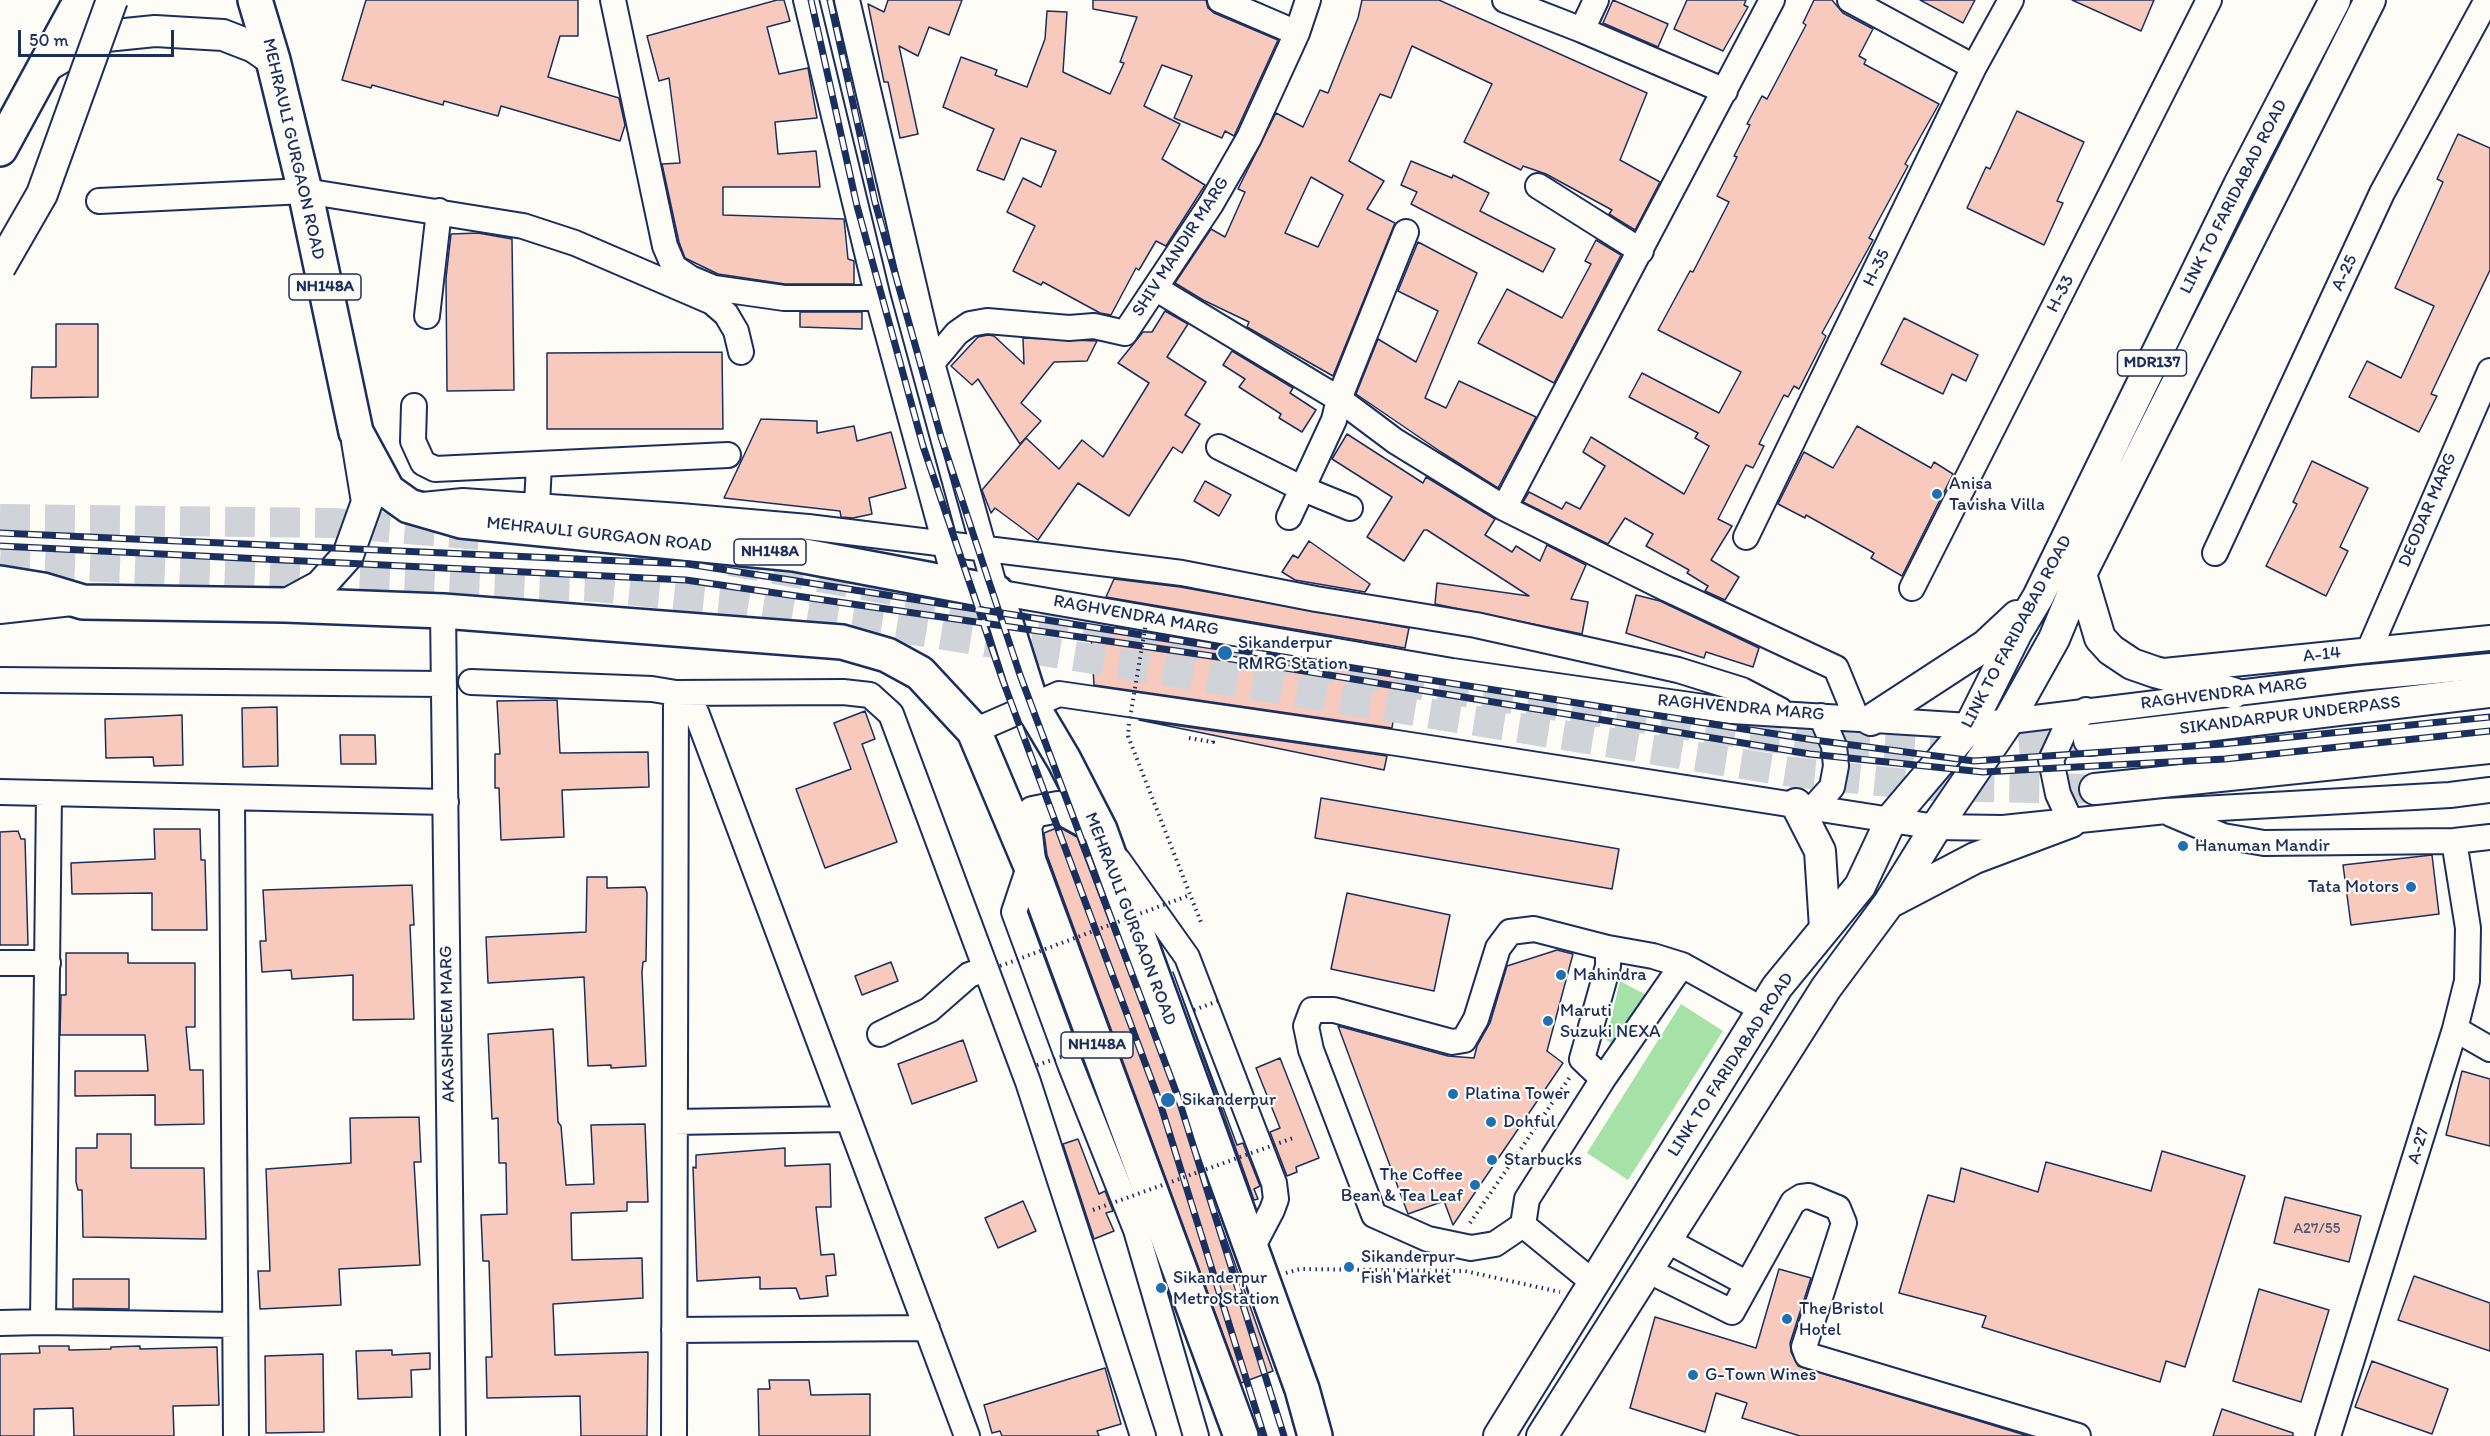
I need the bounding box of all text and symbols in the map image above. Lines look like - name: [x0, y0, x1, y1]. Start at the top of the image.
- scale bar: [21, 18, 177, 56]
- text: 50 m: [29, 29, 69, 51]
- street label: MEHRAULI GURGAON ROAD: [257, 36, 329, 262]
- street label: LINK TO FARIDABAD ROAD: [2175, 96, 2293, 298]
- street label: SHIV MANDIR MARG: [1128, 173, 1234, 321]
- street label: H-35: [1859, 246, 1895, 290]
- street label: A-25: [2327, 251, 2363, 295]
- street label: H-33: [2042, 272, 2080, 316]
- road number: NH148A: [289, 274, 361, 300]
- road number: MDR137: [2118, 350, 2186, 376]
- street label: DEODAR MARG: [2394, 450, 2462, 570]
- place label: Anisa Tavisha Villa: [1949, 473, 2045, 516]
- marker: Anisa Tavisha Villa: [1930, 487, 1944, 501]
- street label: MEHRAULI GURGAON ROAD: [485, 512, 713, 558]
- street label: LINK TO FARIDABAD ROAD: [1957, 532, 2077, 732]
- road number: NH148A: [734, 539, 806, 565]
- street label: RAGHVENDRA MARG: [1052, 591, 1220, 641]
- place label: Sikanderpur RMRG Station: [1238, 632, 1348, 674]
- street label: A-14: [2302, 642, 2342, 668]
- marker: Sikanderpur RMRG Station: [1216, 644, 1234, 662]
- street label: RAGHVENDRA MARG: [2139, 673, 2309, 715]
- street label: RAGHVENDRA MARG: [1657, 690, 1825, 726]
- street label: SIKANDARPUR UNDERPASS: [2178, 692, 2402, 740]
- street label: MEHRAULI GURGAON ROAD: [1079, 809, 1181, 1029]
- place label: Hanuman Mandir: [2195, 835, 2330, 857]
- marker: Hanuman Mandir: [2176, 839, 2190, 853]
- place label: Tata Motors: [2308, 876, 2399, 898]
- marker: Tata Motors: [2404, 880, 2418, 894]
- street label: AKASHNEEM MARG: [436, 945, 460, 1103]
- place label: Mahindra: [1573, 964, 1647, 986]
- marker: Mahindra: [1554, 968, 1568, 982]
- street label: LINK TO FARIDABAD ROAD: [1663, 969, 1799, 1161]
- place label: Maruti Suzuki NEXA: [1560, 1000, 1661, 1042]
- marker: Maruti Suzuki NEXA: [1541, 1014, 1555, 1028]
- road number: NH148A: [1061, 1032, 1133, 1058]
- place label: Platina Tower: [1465, 1083, 1570, 1105]
- marker: Platina Tower: [1446, 1087, 1460, 1101]
- place label: Sikanderpur: [1182, 1089, 1276, 1111]
- marker: Sikanderpur: [1159, 1091, 1177, 1109]
- place label: Dohful: [1503, 1111, 1556, 1133]
- marker: Dohful: [1484, 1115, 1498, 1129]
- street label: A-27: [2403, 1125, 2435, 1167]
- place label: Starbucks: [1504, 1149, 1582, 1171]
- marker: Starbucks: [1485, 1153, 1499, 1167]
- place label: The Coffee Bean & Tea Leaf: [1341, 1164, 1463, 1206]
- marker: The Coffee Bean & Tea Leaf: [1468, 1178, 1482, 1192]
- house number: A27/55: [2294, 1220, 2340, 1238]
- place label: Sikanderpur Fish Market: [1361, 1246, 1455, 1288]
- marker: Sikanderpur Fish Market: [1342, 1260, 1356, 1274]
- place label: Sikanderpur Metro Station: [1173, 1267, 1279, 1310]
- marker: Sikanderpur Metro Station: [1154, 1281, 1168, 1295]
- place label: The Bristol Hotel: [1799, 1298, 1884, 1340]
- marker: The Bristol Hotel: [1780, 1312, 1794, 1326]
- place label: G-Town Wines: [1705, 1364, 1817, 1386]
- marker: G-Town Wines: [1686, 1368, 1700, 1382]

